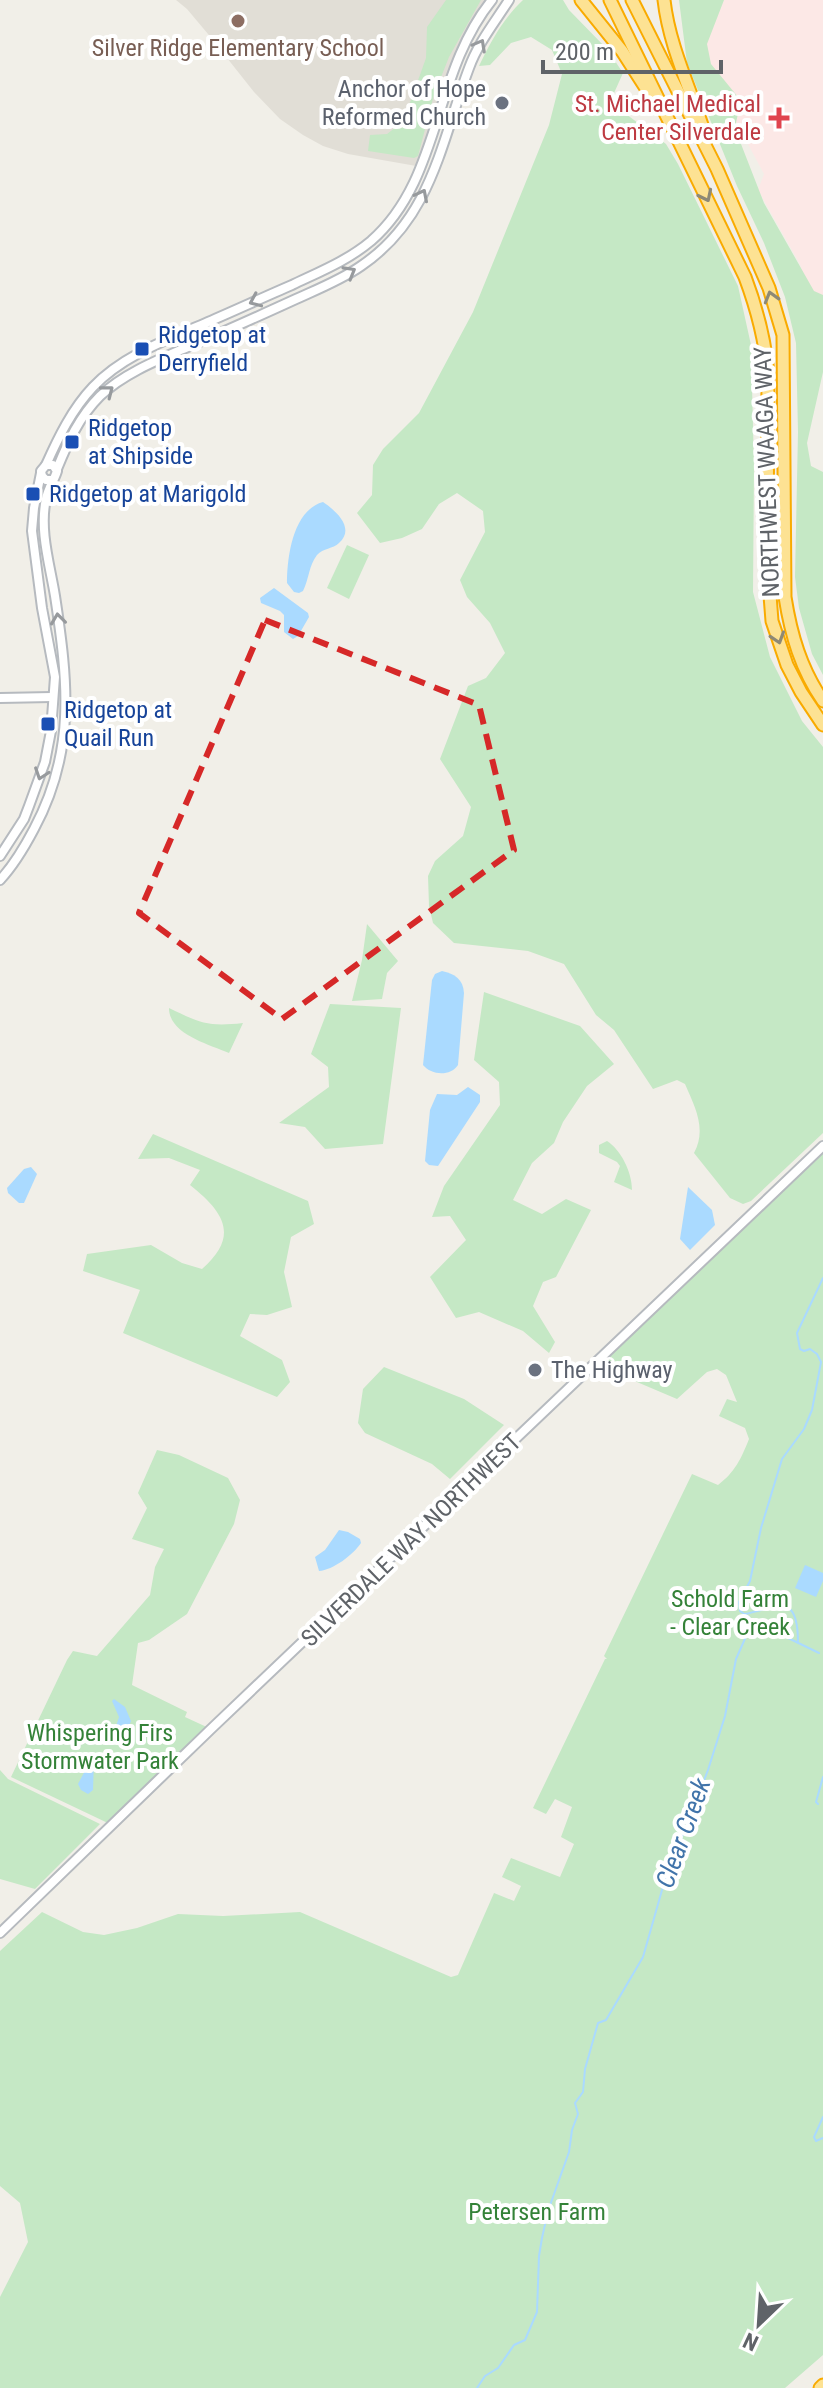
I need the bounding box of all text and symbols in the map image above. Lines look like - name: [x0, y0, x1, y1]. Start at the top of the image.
- marker: Silver Ridge Elementary School: [229, 12, 247, 30]
- scale bar: [543, 24, 721, 74]
- place label: Silver Ridge Elementary School: [92, 34, 384, 62]
- one-way arrow: [471, 38, 486, 53]
- text: 200 m: [555, 38, 614, 66]
- place label: Anchor of Hope Reformed Church: [322, 75, 486, 131]
- place label: St. Michael Medical Center Silverdale: [575, 90, 761, 146]
- marker: Anchor of Hope Reformed Church: [493, 94, 511, 112]
- marker: St. Michael Medical Center Silverdale: [768, 107, 790, 129]
- one-way arrow: [696, 187, 712, 202]
- one-way arrow: [413, 189, 428, 204]
- one-way arrow: [341, 266, 356, 282]
- one-way arrow: [764, 291, 780, 304]
- one-way arrow: [249, 292, 263, 308]
- place label: Ridgetop at Derryfield: [158, 321, 266, 377]
- marker: Ridgetop at Derryfield: [133, 340, 151, 358]
- street label: NORTHWEST WAAGA WAY: [749, 346, 785, 598]
- one-way arrow: [99, 387, 114, 401]
- place label: Ridgetop at Shipside: [88, 414, 193, 470]
- marker: Ridgetop at Shipside: [63, 433, 81, 451]
- place label: Ridgetop at Marigold: [49, 480, 246, 508]
- marker: Ridgetop at Marigold: [24, 485, 42, 503]
- one-way arrow: [50, 613, 67, 626]
- one-way arrow: [769, 631, 785, 645]
- place label: Ridgetop at Quail Run: [64, 696, 172, 752]
- marker: Ridgetop at Quail Run: [39, 715, 57, 733]
- one-way arrow: [34, 766, 50, 780]
- place label: The Highway: [551, 1356, 673, 1384]
- marker: The Highway: [526, 1361, 544, 1379]
- street label: SILVERDALE WAY NORTHWEST: [295, 1428, 527, 1652]
- park label: Schold Farm - Clear Creek: [670, 1585, 790, 1641]
- park label: Whispering Firs Stormwater Park: [21, 1719, 179, 1775]
- water label: Clear Creek: [649, 1774, 717, 1892]
- park label: Petersen Farm: [468, 2198, 606, 2226]
- north arrow: [719, 2284, 799, 2364]
- text: N: [739, 2327, 762, 2356]

